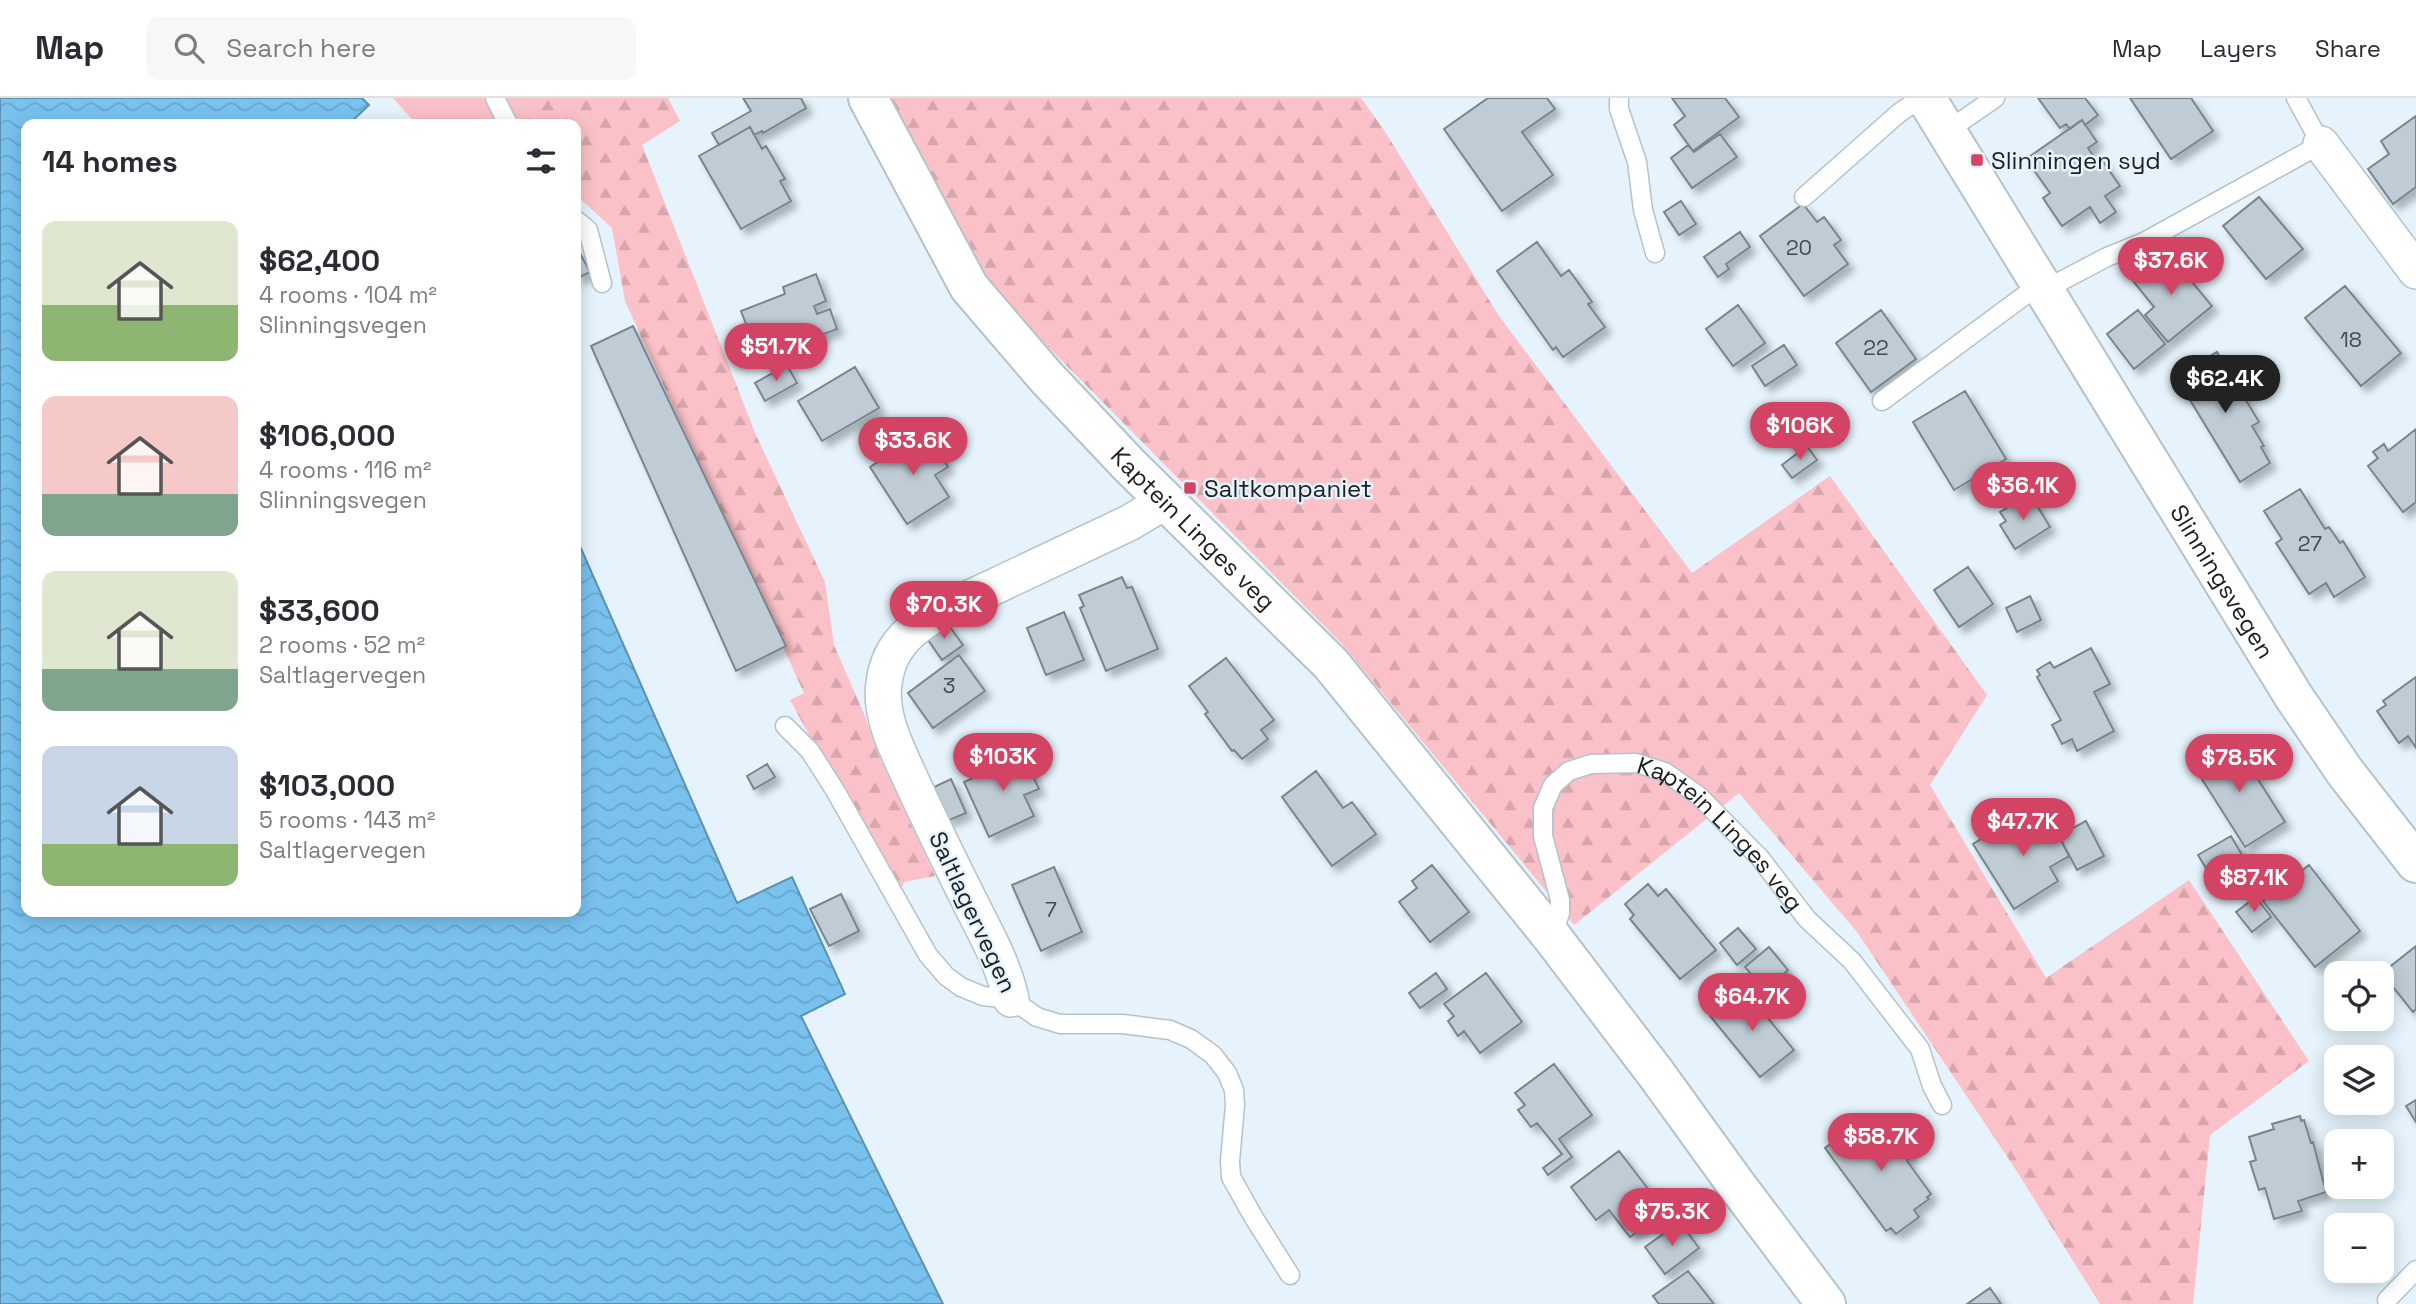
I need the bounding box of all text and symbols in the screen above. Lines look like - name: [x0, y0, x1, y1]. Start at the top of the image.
- search box: [146, 17, 636, 80]
- text: Map: [35, 27, 104, 69]
- icon: search: [170, 29, 208, 67]
- text: Search here: [226, 31, 376, 65]
- text: Map: [2112, 33, 2162, 64]
- text: Layers: [2200, 33, 2277, 64]
- text: Share: [2315, 33, 2381, 64]
- text: 14 homes: [42, 142, 178, 181]
- icon: filters: [522, 142, 560, 180]
- place label: Slinningen syd: [1991, 145, 2161, 176]
- marker: Slinningen syd: [1969, 152, 1985, 168]
- house number: 20: [1786, 234, 1812, 261]
- pin: $37.6K: [2114, 238, 2228, 297]
- text: $62,400: [259, 241, 380, 280]
- text: $37.6K: [2134, 245, 2208, 275]
- icon: home: [98, 249, 182, 333]
- text: 4 rooms · 104 m²: [259, 280, 437, 310]
- text: Slinningsvegen: [259, 310, 427, 340]
- pin: $51.7K: [719, 324, 833, 383]
- house number: 18: [2340, 326, 2362, 353]
- text: $51.7K: [741, 331, 811, 361]
- house number: 22: [1863, 334, 1889, 361]
- pin: $62.4K: [2168, 356, 2282, 415]
- text: $62.4K: [2186, 363, 2264, 393]
- pin: $106K: [1751, 402, 1849, 462]
- text: $106K: [1766, 410, 1834, 440]
- text: $106,000: [259, 416, 395, 455]
- pin: $33.6K: [856, 418, 970, 477]
- icon: home: [98, 424, 182, 508]
- text: $33.6K: [874, 425, 952, 455]
- street label: Kaptein Linges veg: [1104, 440, 1282, 616]
- text: 4 rooms · 116 m²: [259, 455, 431, 485]
- pin: $36.1K: [1966, 462, 2080, 522]
- text: $36.1K: [1987, 470, 2059, 500]
- place label: Saltkompaniet: [1204, 473, 1372, 504]
- marker: Saltkompaniet: [1182, 480, 1198, 496]
- text: Slinningsvegen: [259, 485, 427, 515]
- street label: Slinningsvegen: [2164, 498, 2282, 664]
- house number: 27: [2298, 530, 2322, 557]
- pin: $70.3K: [887, 582, 1001, 641]
- text: $70.3K: [906, 589, 982, 619]
- text: $33,600: [259, 591, 380, 630]
- icon: home: [98, 599, 182, 683]
- text: 2 rooms · 52 m²: [259, 630, 425, 660]
- text: Saltlagervegen: [259, 660, 426, 690]
- house number: 3: [943, 672, 955, 699]
- pin: $103K: [954, 734, 1052, 793]
- pin: $78.5K: [2182, 734, 2296, 794]
- text: $103K: [969, 741, 1037, 771]
- text: $78.5K: [2201, 742, 2277, 772]
- street label: Kaptein Linges veg: [1634, 749, 1811, 917]
- text: $103,000: [259, 766, 395, 805]
- icon: home: [98, 774, 182, 858]
- pin: $47.7K: [1966, 798, 2080, 858]
- text: 5 rooms · 143 m²: [259, 805, 435, 835]
- text: $47.7K: [1987, 806, 2059, 836]
- street label: Saltlagervegen: [922, 826, 1024, 998]
- text: Saltlagervegen: [259, 835, 426, 865]
- pin: $87.1K: [2197, 854, 2311, 914]
- text: $87.1K: [2219, 862, 2289, 892]
- house number: 7: [1045, 896, 1057, 923]
- map controls: [2324, 961, 2394, 1283]
- button: locate: [2324, 961, 2394, 1031]
- pin: $64.7K: [1695, 974, 1809, 1033]
- text: $64.7K: [1714, 981, 1790, 1011]
- button: layers: [2324, 1045, 2394, 1115]
- pin: $58.7K: [1824, 1114, 1938, 1173]
- text: $58.7K: [1844, 1121, 1918, 1151]
- button: +: [2324, 1129, 2394, 1199]
- pin: $75.3K: [1615, 1188, 1729, 1248]
- text: $75.3K: [1634, 1196, 1710, 1226]
- button: −: [2324, 1213, 2394, 1283]

